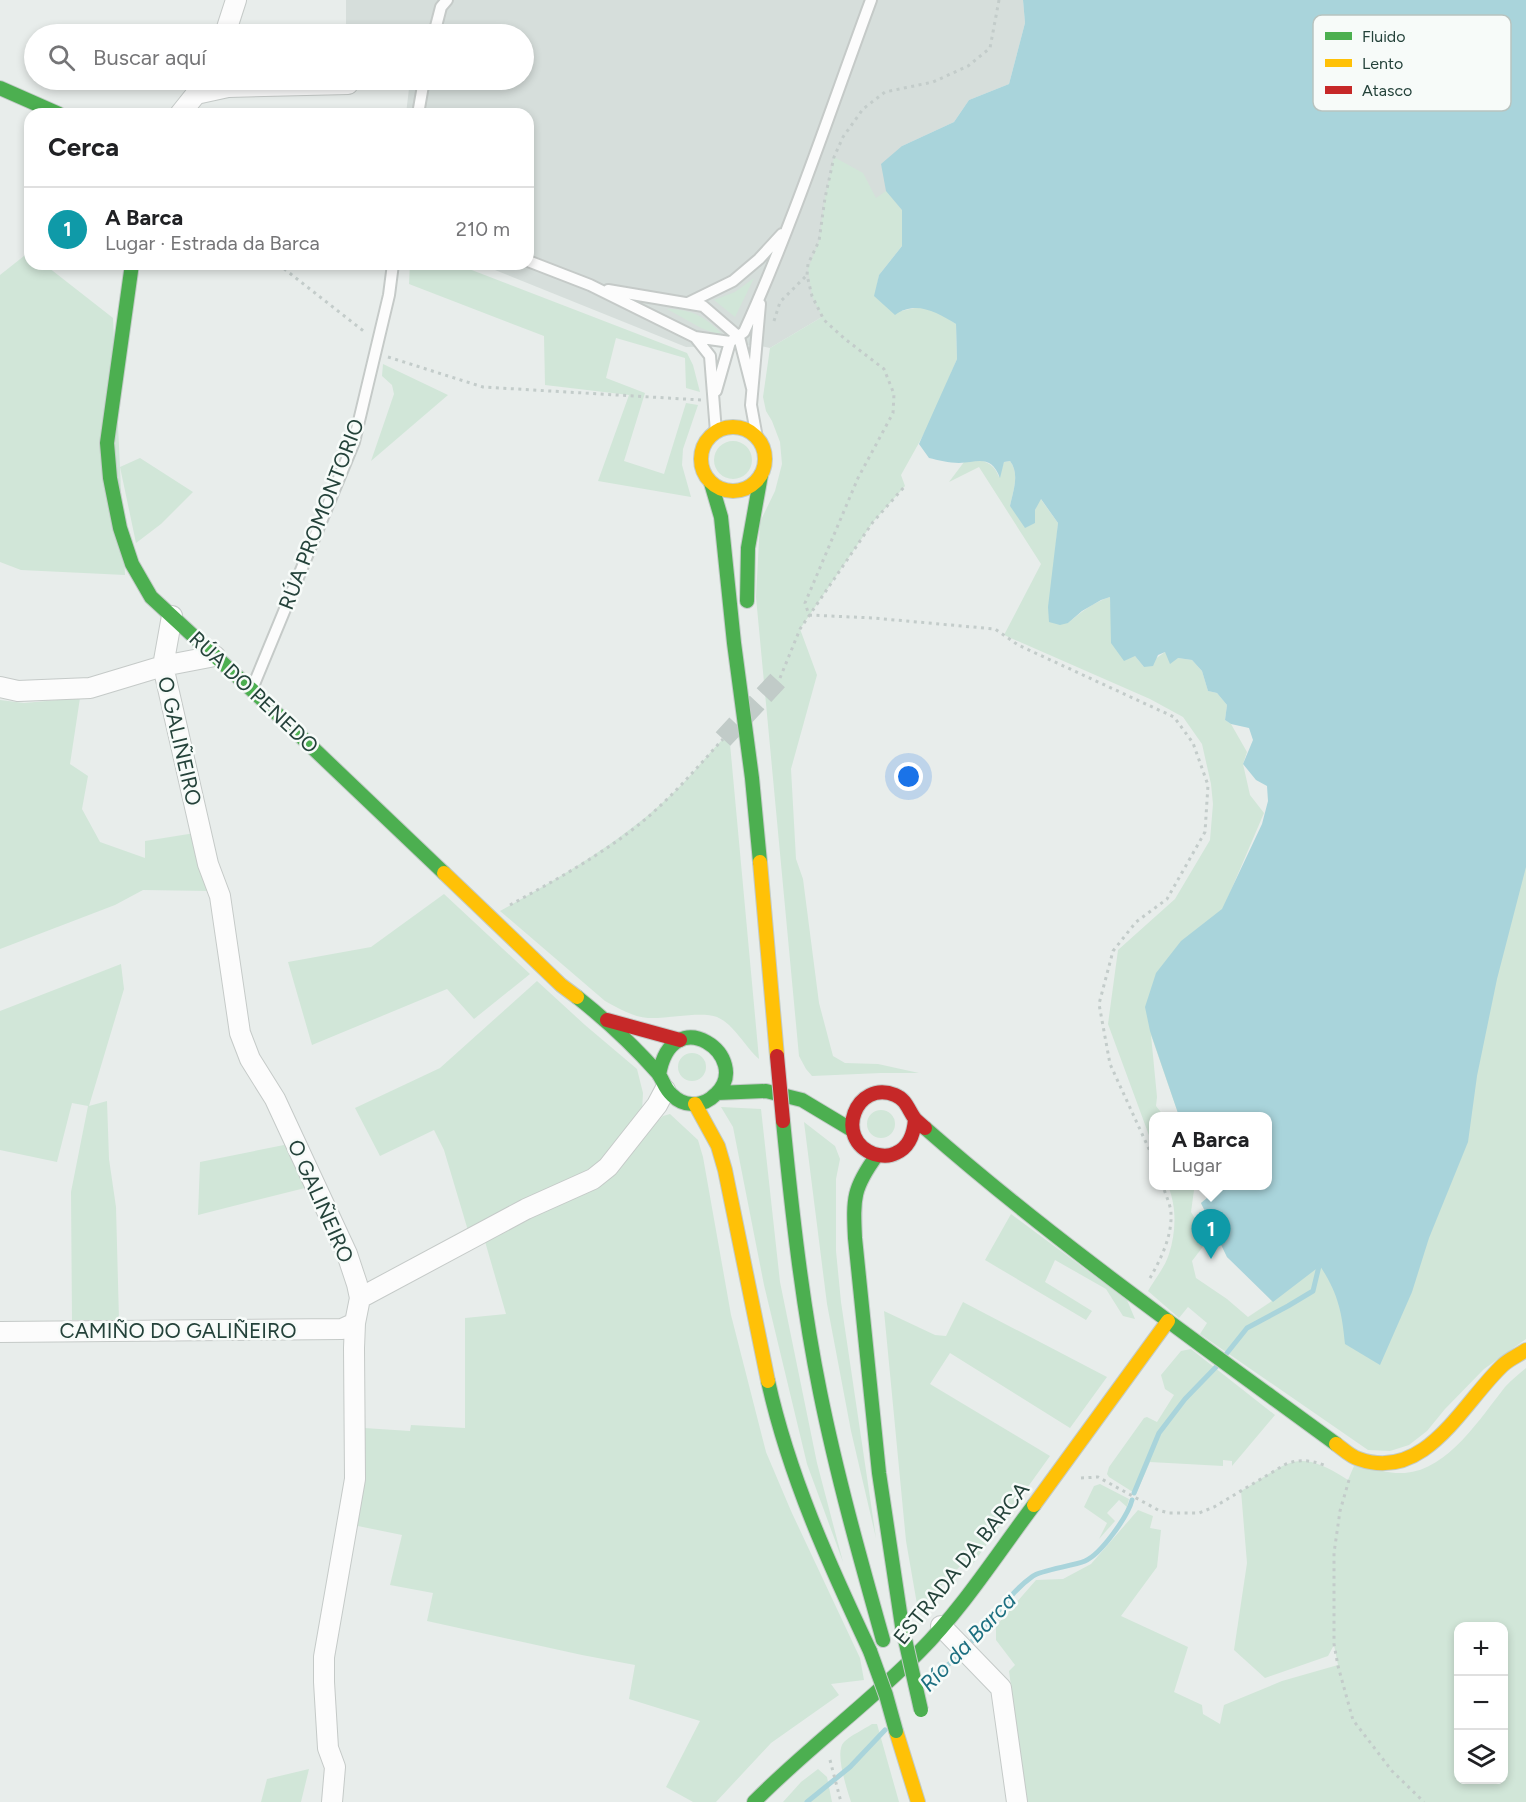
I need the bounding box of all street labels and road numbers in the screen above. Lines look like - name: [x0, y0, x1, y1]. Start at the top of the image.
- street label: RÚA PROMONTORIO: [273, 415, 369, 613]
- street label: RÚA DO PENEDO: [184, 626, 324, 758]
- street label: O GALIÑEIRO: [153, 674, 207, 808]
- street label: O GALIÑEIRO: [283, 1136, 359, 1266]
- street label: CAMIÑO DO GALIÑEIRO: [60, 1318, 296, 1343]
- street label: ESTRADA DA BARCA: [888, 1477, 1034, 1649]

